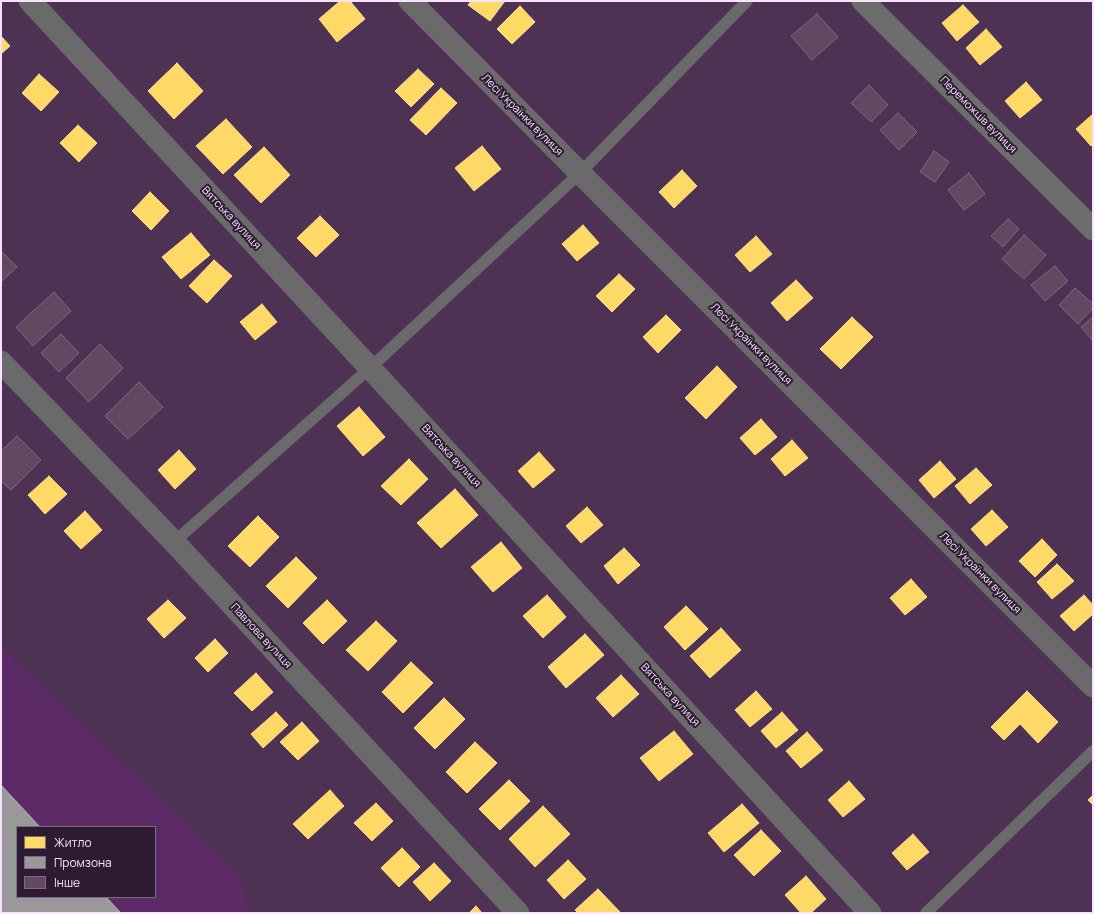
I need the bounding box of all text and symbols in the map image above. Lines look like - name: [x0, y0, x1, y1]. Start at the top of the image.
- street label: Лесі Українки вулиця: [479, 72, 565, 158]
- street label: Переможців вулиця: [937, 74, 1019, 156]
- street label: Вятська вулиця: [199, 184, 263, 252]
- street label: Лесі Українки вулиця: [708, 301, 794, 387]
- street label: Вятська вулиця: [419, 422, 483, 490]
- street label: Лесі Українки вулиця: [937, 530, 1023, 616]
- street label: Павлова вулиця: [228, 601, 294, 671]
- street label: Вятська вулиця: [638, 661, 702, 729]
- legend: [16, 826, 156, 898]
- text: Житло: [54, 834, 91, 851]
- text: Промзона: [54, 854, 112, 871]
- text: Інше: [54, 874, 80, 891]

